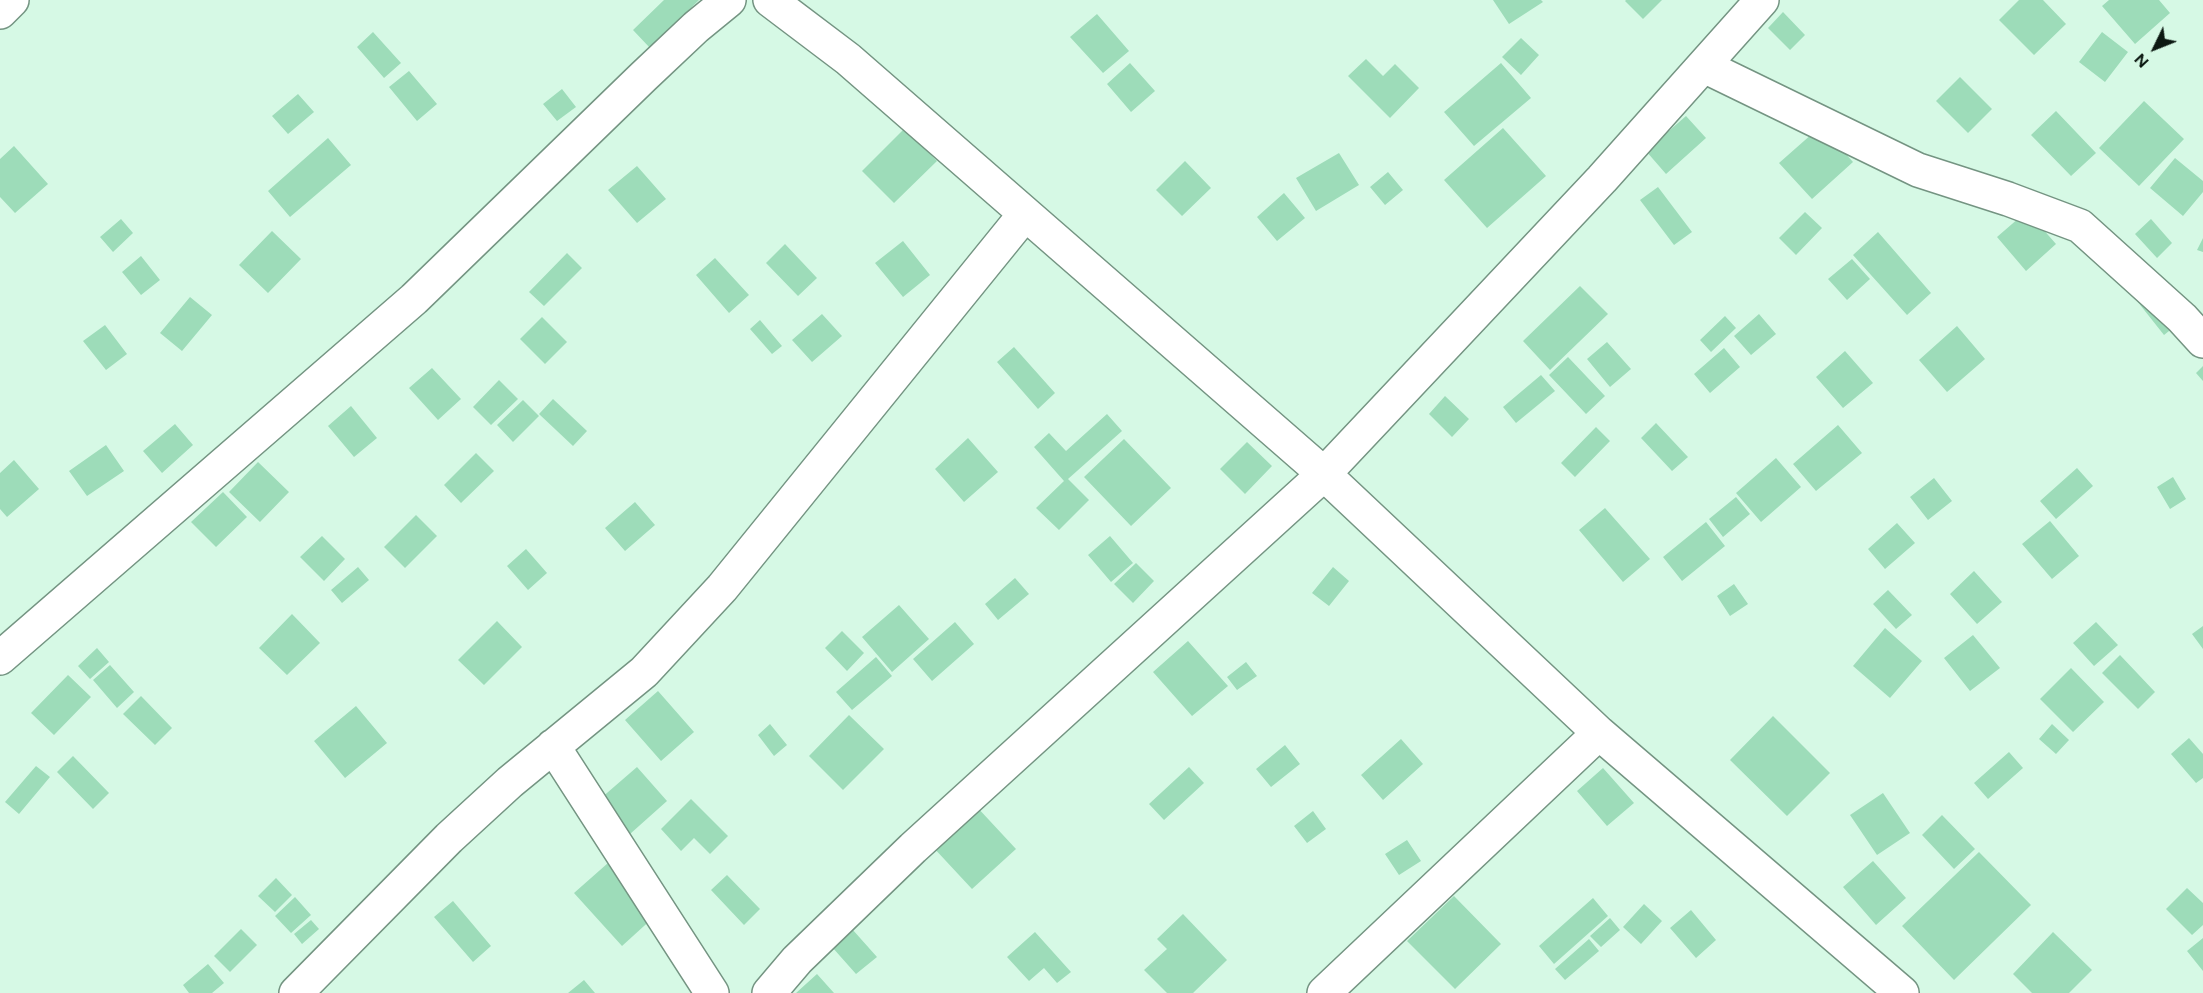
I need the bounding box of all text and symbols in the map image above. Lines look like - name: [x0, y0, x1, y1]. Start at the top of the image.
- north arrow: [2125, 18, 2185, 78]
- text: N: [2130, 50, 2153, 72]

